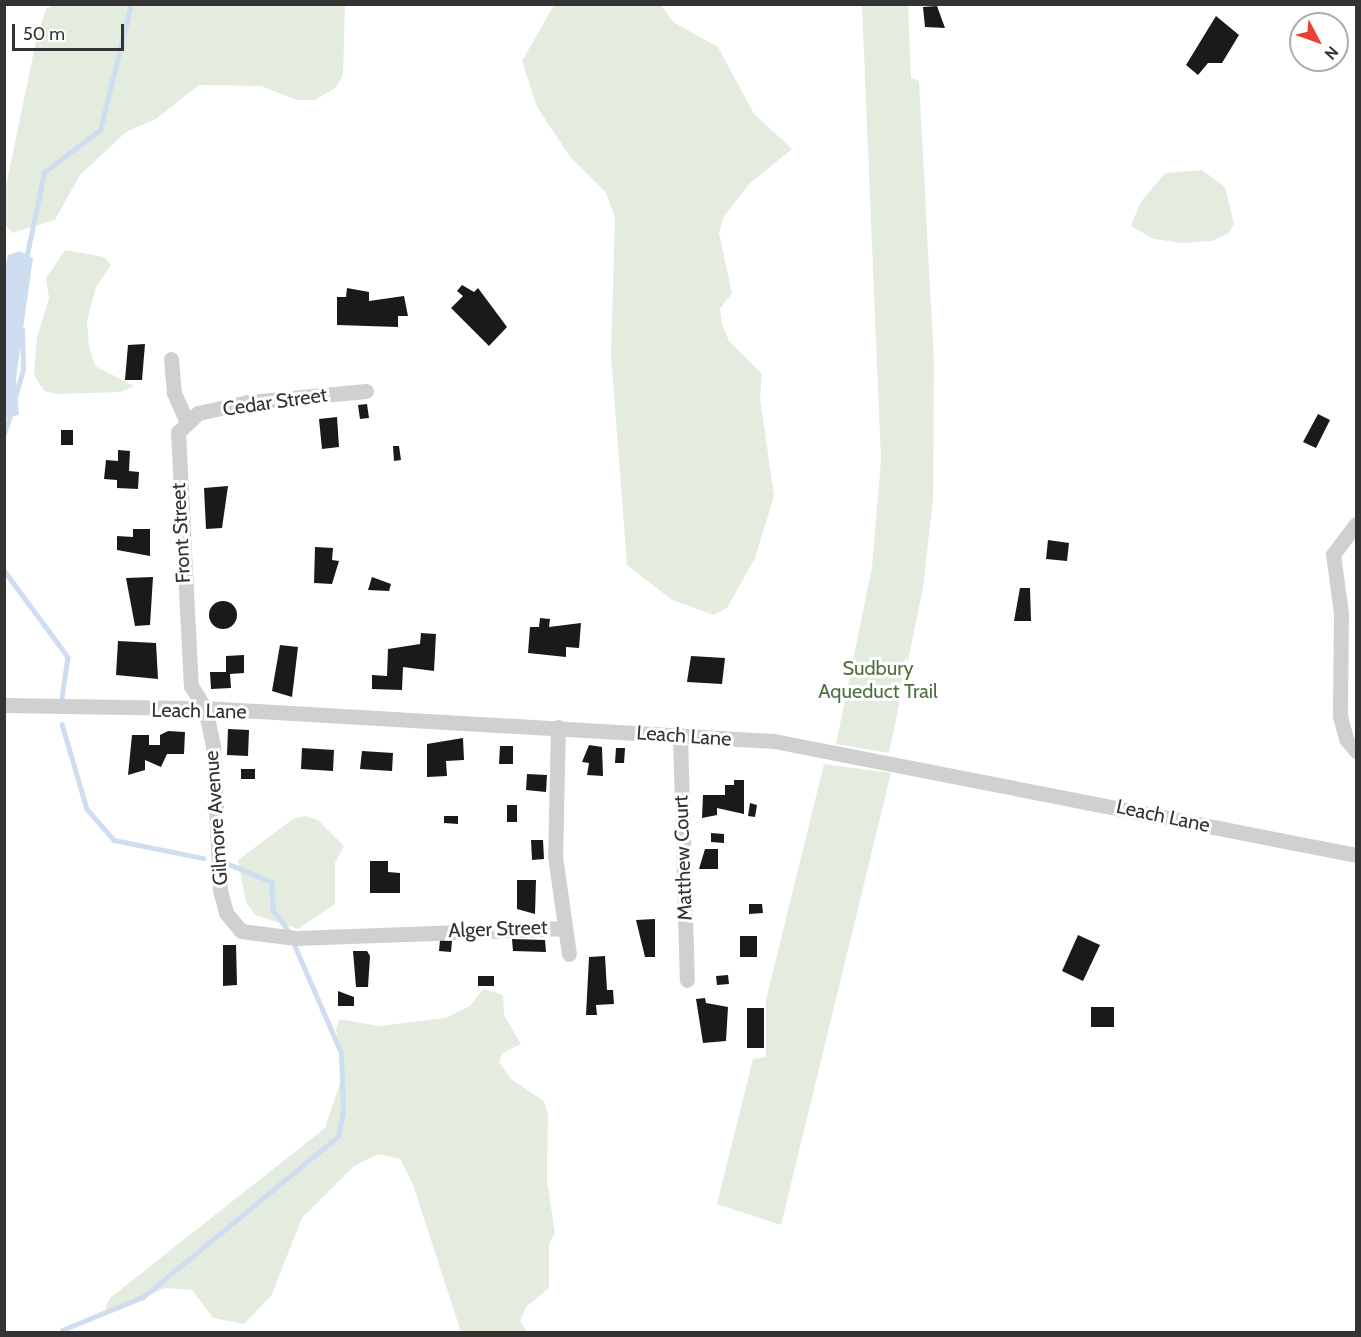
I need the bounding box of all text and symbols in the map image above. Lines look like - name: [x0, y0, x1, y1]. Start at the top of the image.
- scale bar: [15, 12, 128, 50]
- north arrow: [1289, 12, 1349, 72]
- text: 50 m: [23, 23, 65, 45]
- text: N: [1321, 42, 1342, 63]
- street label: Cedar Street: [221, 383, 329, 421]
- street label: Front Street: [166, 482, 196, 584]
- park label: Sudbury Aqueduct Trail: [818, 656, 938, 703]
- street label: Leach Lane: [151, 698, 247, 724]
- street label: Leach Lane: [636, 721, 732, 751]
- street label: Gilmore Avenue: [199, 750, 233, 886]
- street label: Leach Lane: [1114, 794, 1212, 838]
- street label: Matthew Court: [669, 795, 697, 921]
- street label: Alger Street: [448, 915, 548, 943]

